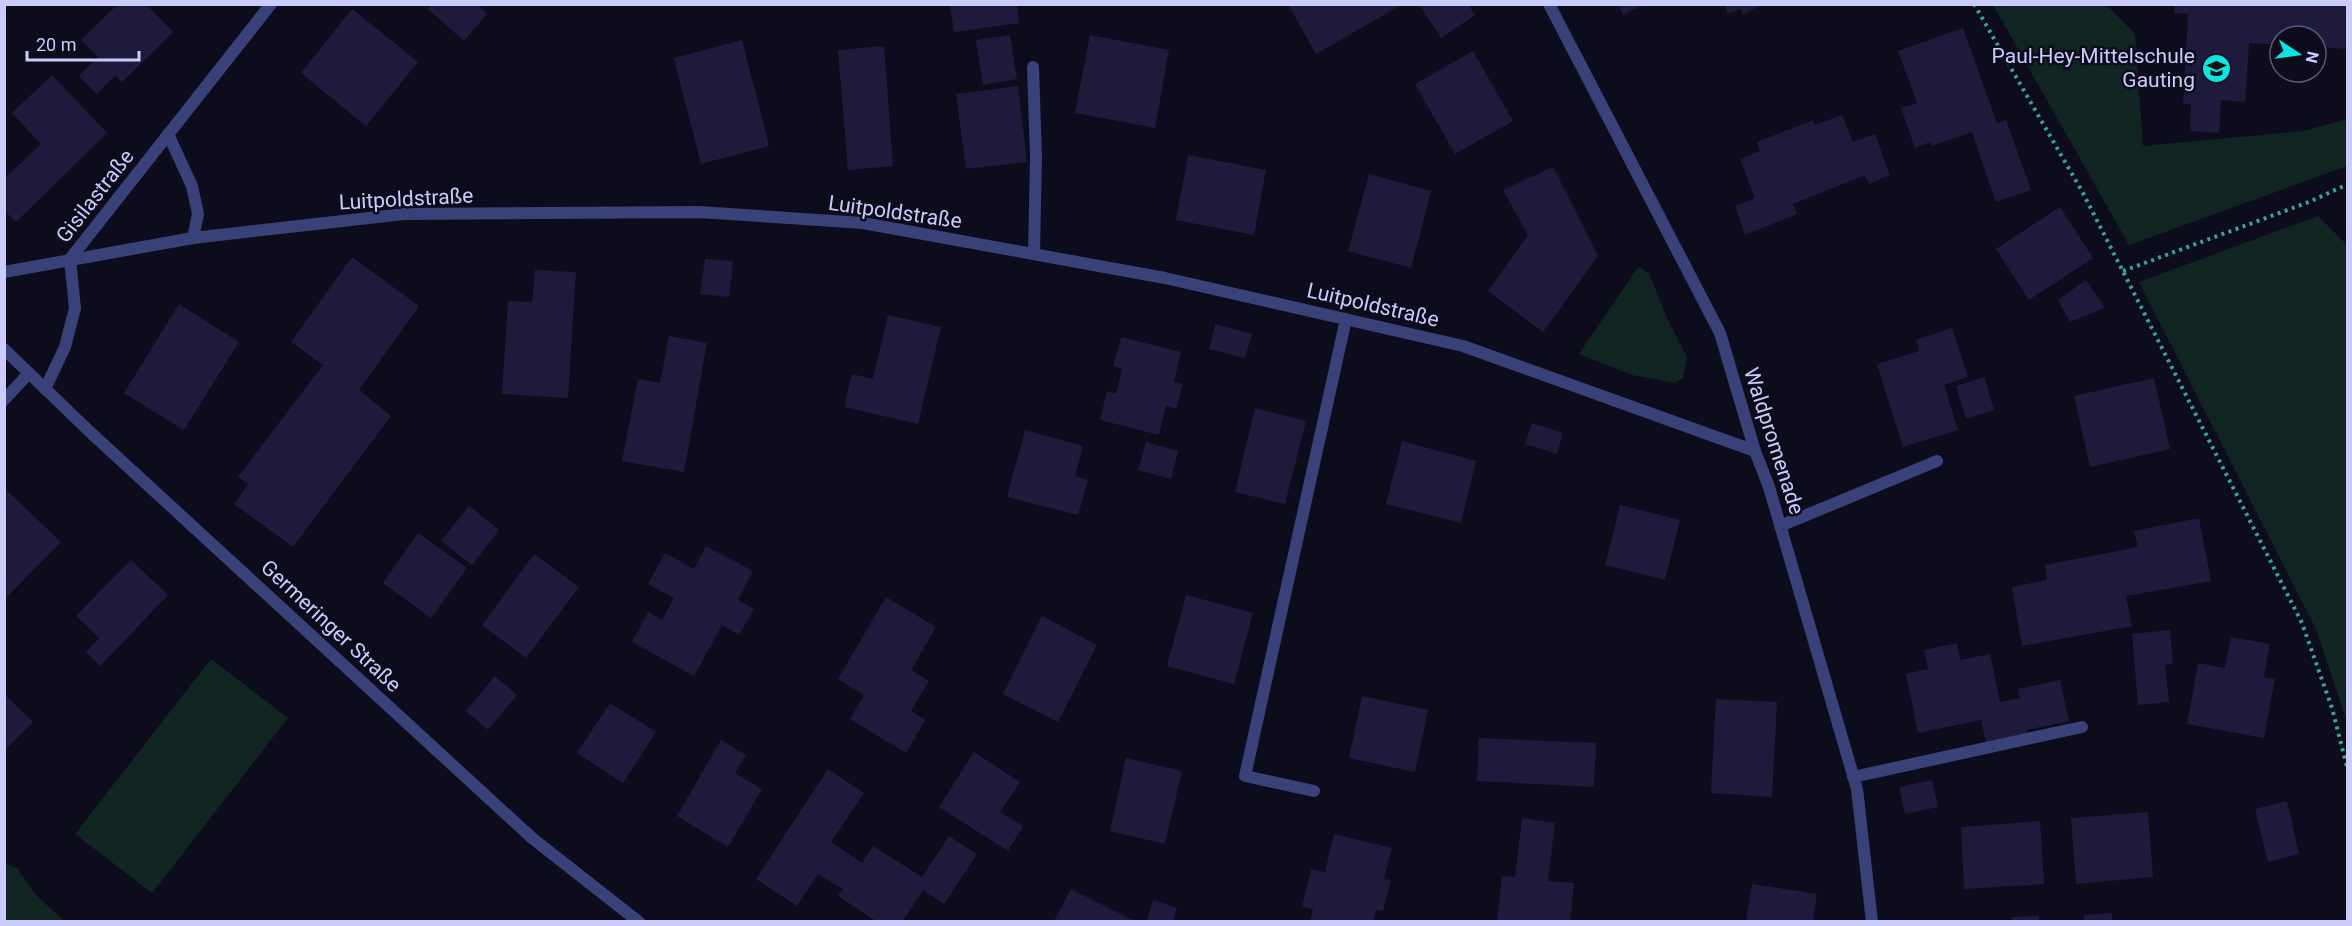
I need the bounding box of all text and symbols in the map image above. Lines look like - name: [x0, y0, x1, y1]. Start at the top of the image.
- scale bar: [27, 24, 140, 62]
- north arrow: [2268, 24, 2328, 84]
- text: 20 m: [36, 34, 76, 55]
- place label: Paul-Hey-Mittelschule Gauting: [1992, 44, 2195, 92]
- text: N: [2302, 50, 2323, 65]
- school or university icon: Paul-Hey-Mittelschule Gauting: [2200, 52, 2232, 84]
- street label: Gisilastraße: [51, 145, 139, 247]
- street label: Luitpoldstraße: [338, 183, 474, 215]
- street label: Luitpoldstraße: [827, 191, 963, 233]
- street label: Luitpoldstraße: [1305, 278, 1441, 332]
- street label: Waldpromenade: [1739, 365, 1809, 517]
- street label: Germeringer Straße: [256, 555, 406, 697]

